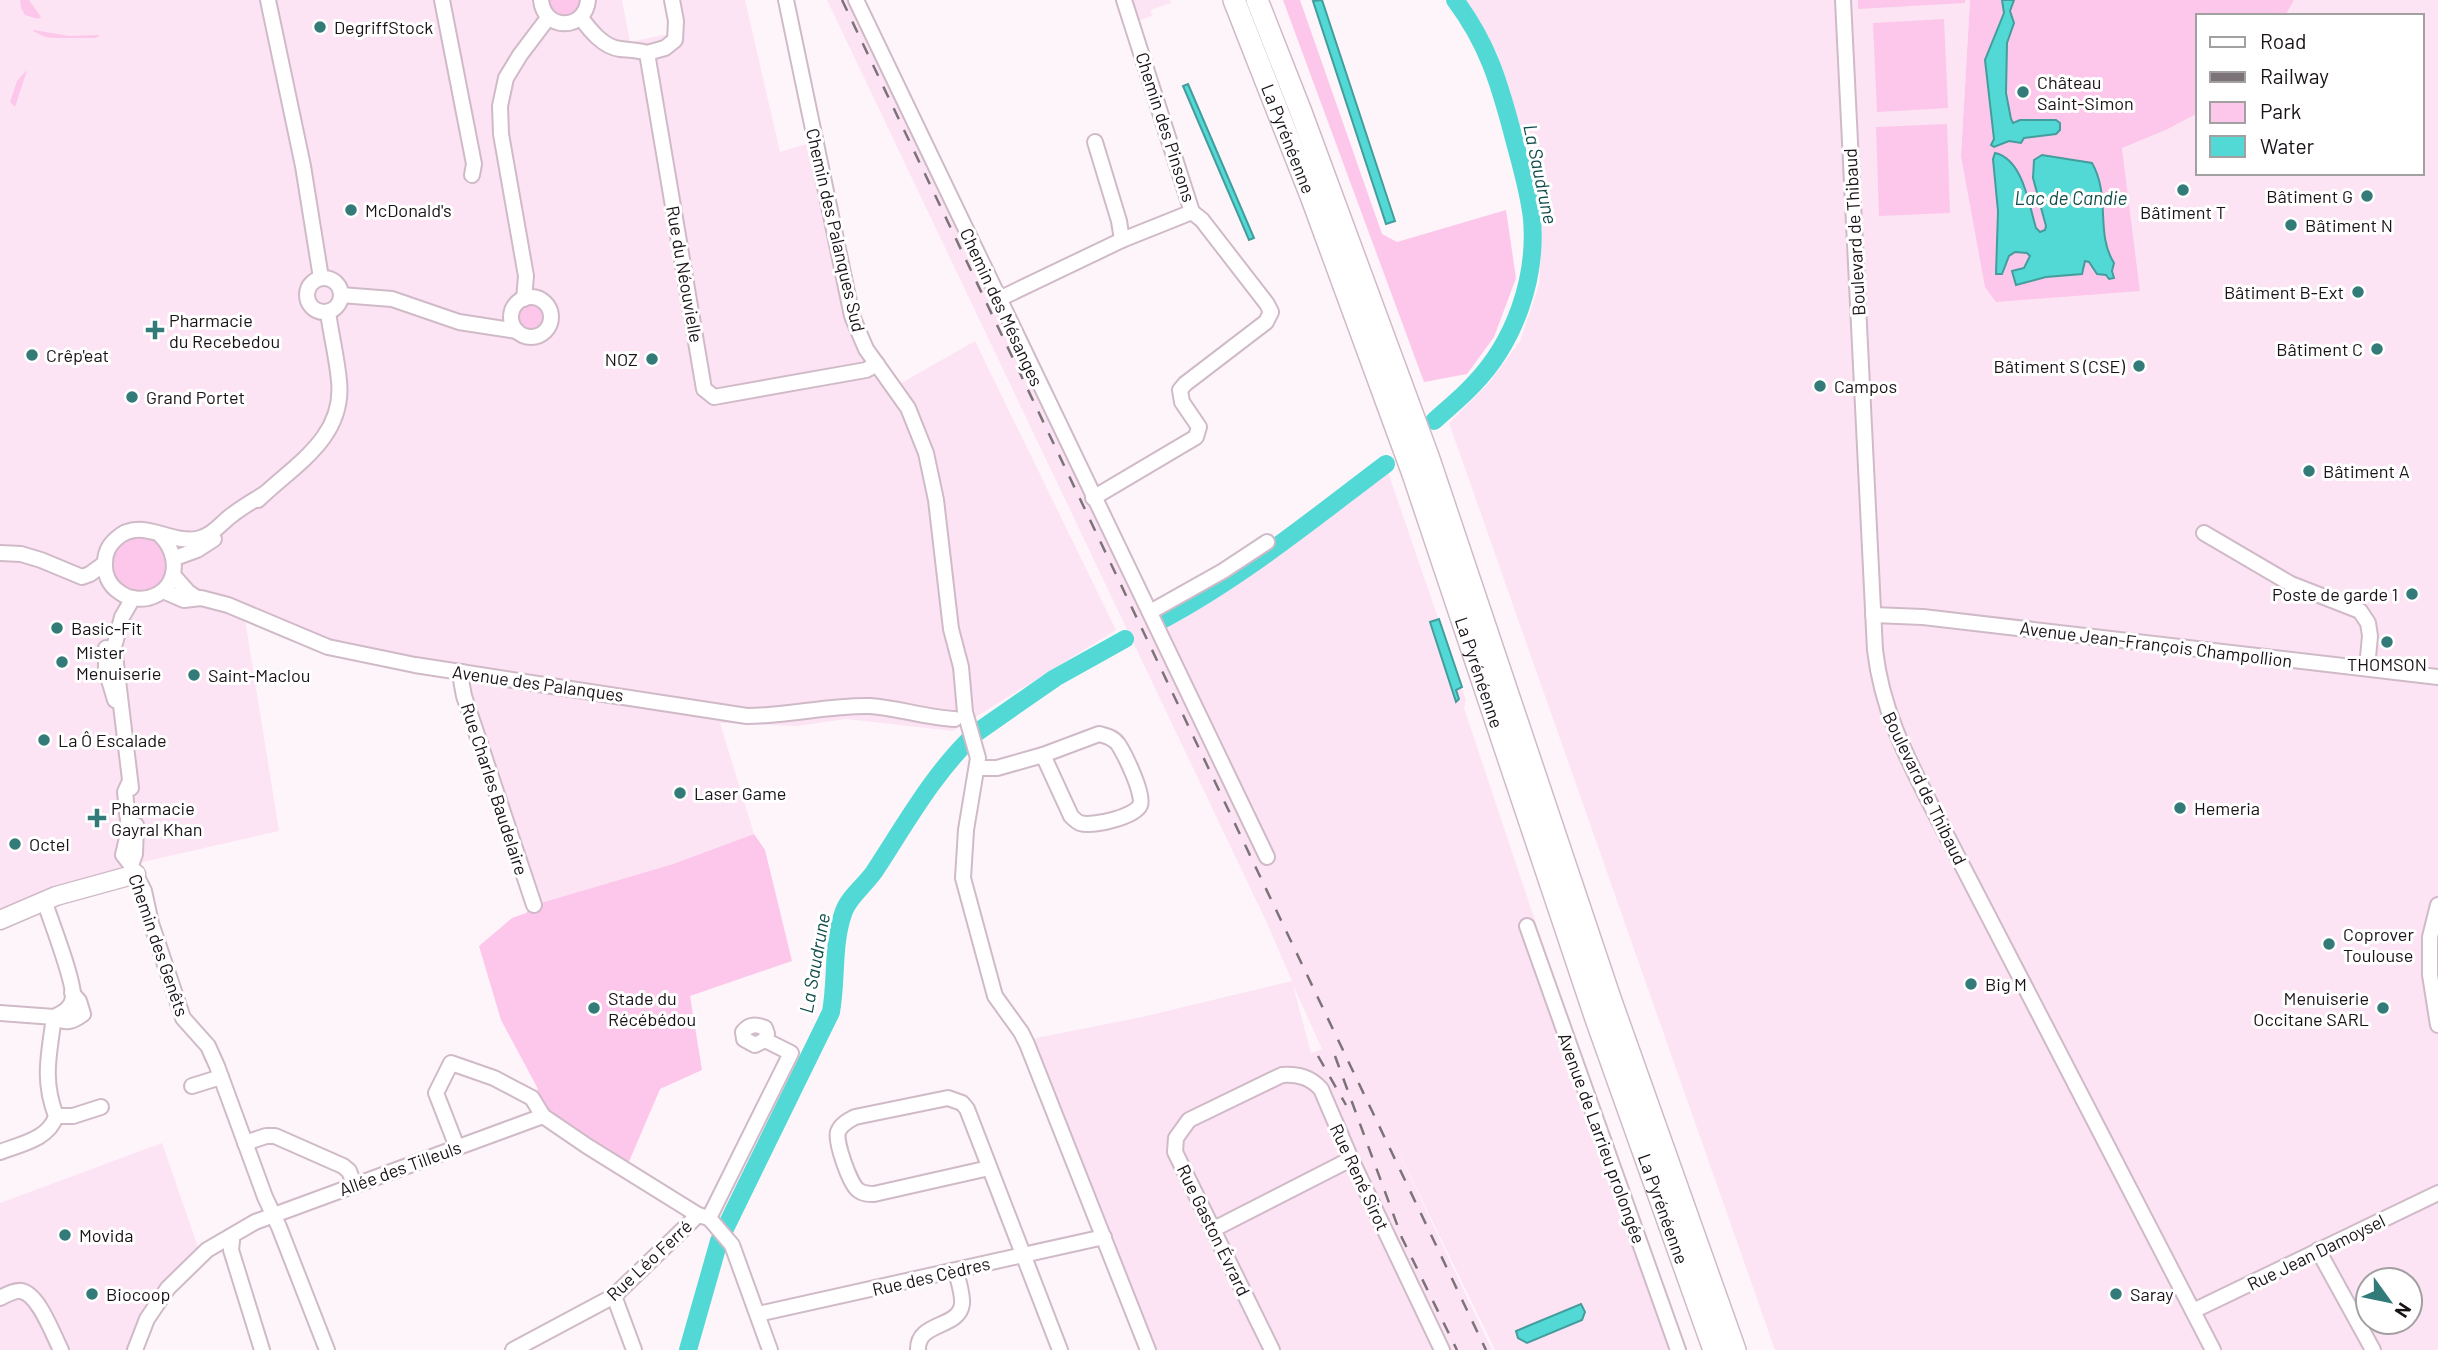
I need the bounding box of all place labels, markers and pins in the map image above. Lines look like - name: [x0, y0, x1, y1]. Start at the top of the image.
- place label: DegriffStock: [334, 16, 433, 38]
- marker: DegriffStock: [312, 19, 328, 35]
- place label: Château Saint-Simon: [2037, 71, 2134, 114]
- marker: Château Saint-Simon: [2015, 84, 2031, 100]
- marker: Bâtiment T: [2175, 182, 2191, 198]
- place label: Bâtiment G: [2266, 185, 2353, 207]
- marker: Bâtiment G: [2359, 188, 2375, 204]
- place label: McDonald's: [365, 199, 452, 221]
- place label: Bâtiment T: [2140, 201, 2226, 223]
- marker: McDonald's: [343, 202, 359, 218]
- place label: Bâtiment N: [2305, 214, 2393, 236]
- marker: Bâtiment N: [2283, 217, 2299, 233]
- place label: Bâtiment B-Ext: [2224, 281, 2344, 303]
- marker: Bâtiment B-Ext: [2350, 284, 2366, 300]
- place label: Pharmacie du Recebedou: [169, 309, 280, 352]
- marker: Pharmacie du Recebedou: [147, 322, 163, 338]
- place label: Bâtiment C: [2276, 338, 2363, 360]
- marker: Bâtiment C: [2369, 341, 2385, 357]
- place label: Crêp'eat: [46, 344, 109, 366]
- marker: Crêp'eat: [24, 347, 40, 363]
- place label: NOZ: [605, 348, 638, 370]
- marker: NOZ: [644, 351, 660, 367]
- place label: Bâtiment S (CSE): [1993, 355, 2125, 377]
- marker: Bâtiment S (CSE): [2131, 358, 2147, 374]
- place label: Campos: [1834, 375, 1897, 397]
- marker: Campos: [1812, 378, 1828, 394]
- place label: Grand Portet: [146, 386, 245, 408]
- marker: Grand Portet: [124, 389, 140, 405]
- place label: Bâtiment A: [2323, 460, 2410, 482]
- marker: Bâtiment A: [2301, 463, 2317, 479]
- place label: Poste de garde 1: [2272, 583, 2398, 605]
- marker: Poste de garde 1: [2404, 586, 2420, 602]
- place label: Basic-Fit: [71, 617, 142, 639]
- marker: Basic-Fit: [49, 620, 65, 636]
- marker: THOMSON: [2379, 634, 2395, 650]
- place label: Mister Menuiserie: [76, 641, 161, 684]
- place label: THOMSON: [2347, 653, 2427, 675]
- marker: Mister Menuiserie: [54, 654, 70, 670]
- place label: Saint-Maclou: [208, 664, 310, 686]
- marker: Saint-Maclou: [186, 667, 202, 683]
- place label: La Ô Escalade: [58, 729, 167, 751]
- marker: La Ô Escalade: [36, 732, 52, 748]
- place label: Laser Game: [694, 782, 786, 804]
- marker: Laser Game: [672, 785, 688, 801]
- place label: Pharmacie Gayral Khan: [111, 797, 202, 840]
- place label: Hemeria: [2194, 797, 2260, 819]
- marker: Hemeria: [2172, 800, 2188, 816]
- marker: Pharmacie Gayral Khan: [89, 810, 105, 826]
- place label: Octel: [29, 833, 70, 855]
- marker: Octel: [7, 836, 23, 852]
- place label: Coprover Toulouse: [2343, 923, 2414, 966]
- marker: Coprover Toulouse: [2321, 936, 2337, 952]
- place label: Big M: [1985, 973, 2027, 995]
- marker: Big M: [1963, 976, 1979, 992]
- place label: Stade du Récébédou: [608, 987, 696, 1030]
- place label: Menuiserie Occitane SARL: [2253, 987, 2369, 1030]
- marker: Stade du Récébédou: [586, 1000, 602, 1016]
- marker: Menuiserie Occitane SARL: [2375, 1000, 2391, 1016]
- place label: Movida: [79, 1224, 134, 1246]
- marker: Movida: [57, 1227, 73, 1243]
- place label: Biocoop: [106, 1283, 171, 1305]
- place label: Saray: [2130, 1283, 2174, 1305]
- marker: Biocoop: [84, 1286, 100, 1302]
- marker: Saray: [2108, 1286, 2124, 1302]

